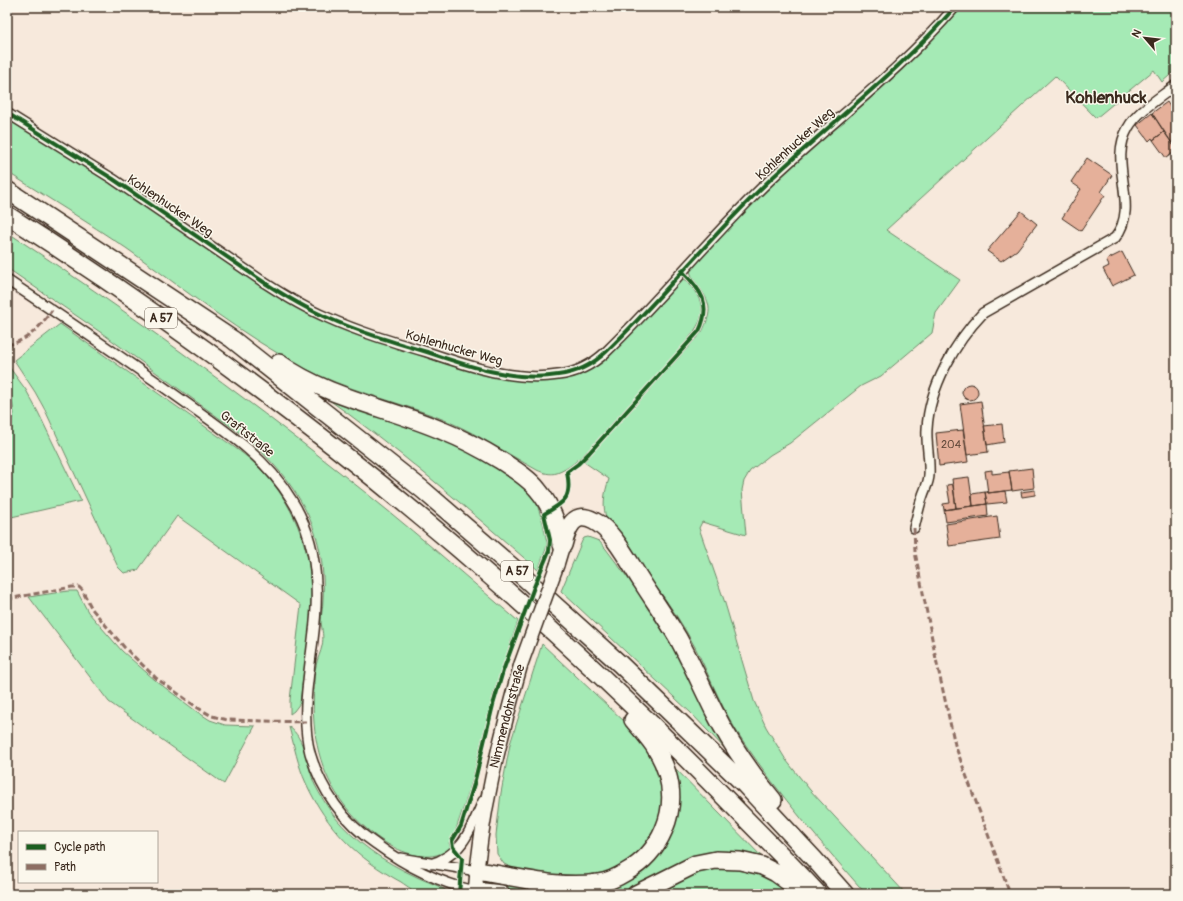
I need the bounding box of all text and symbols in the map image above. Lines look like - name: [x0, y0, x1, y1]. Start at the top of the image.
- north arrow: [1125, 18, 1165, 58]
- text: N: [1129, 27, 1144, 40]
- district label: Kohlenhuck: [1065, 87, 1148, 108]
- street label: Kohlenhucker Weg: [752, 104, 838, 183]
- street label: Kohlenhucker Weg: [124, 171, 216, 241]
- road number: A 57: [145, 308, 177, 328]
- street label: Kohlenhucker Weg: [404, 327, 505, 370]
- street label: Graftstraße: [217, 407, 278, 461]
- house number: 204: [941, 438, 962, 451]
- road number: A 57: [501, 561, 533, 581]
- street label: Nimmendohrstraße: [486, 662, 529, 770]
- legend: [18, 831, 158, 883]
- text: Cycle path: [54, 840, 106, 855]
- text: Path: [54, 860, 76, 875]

